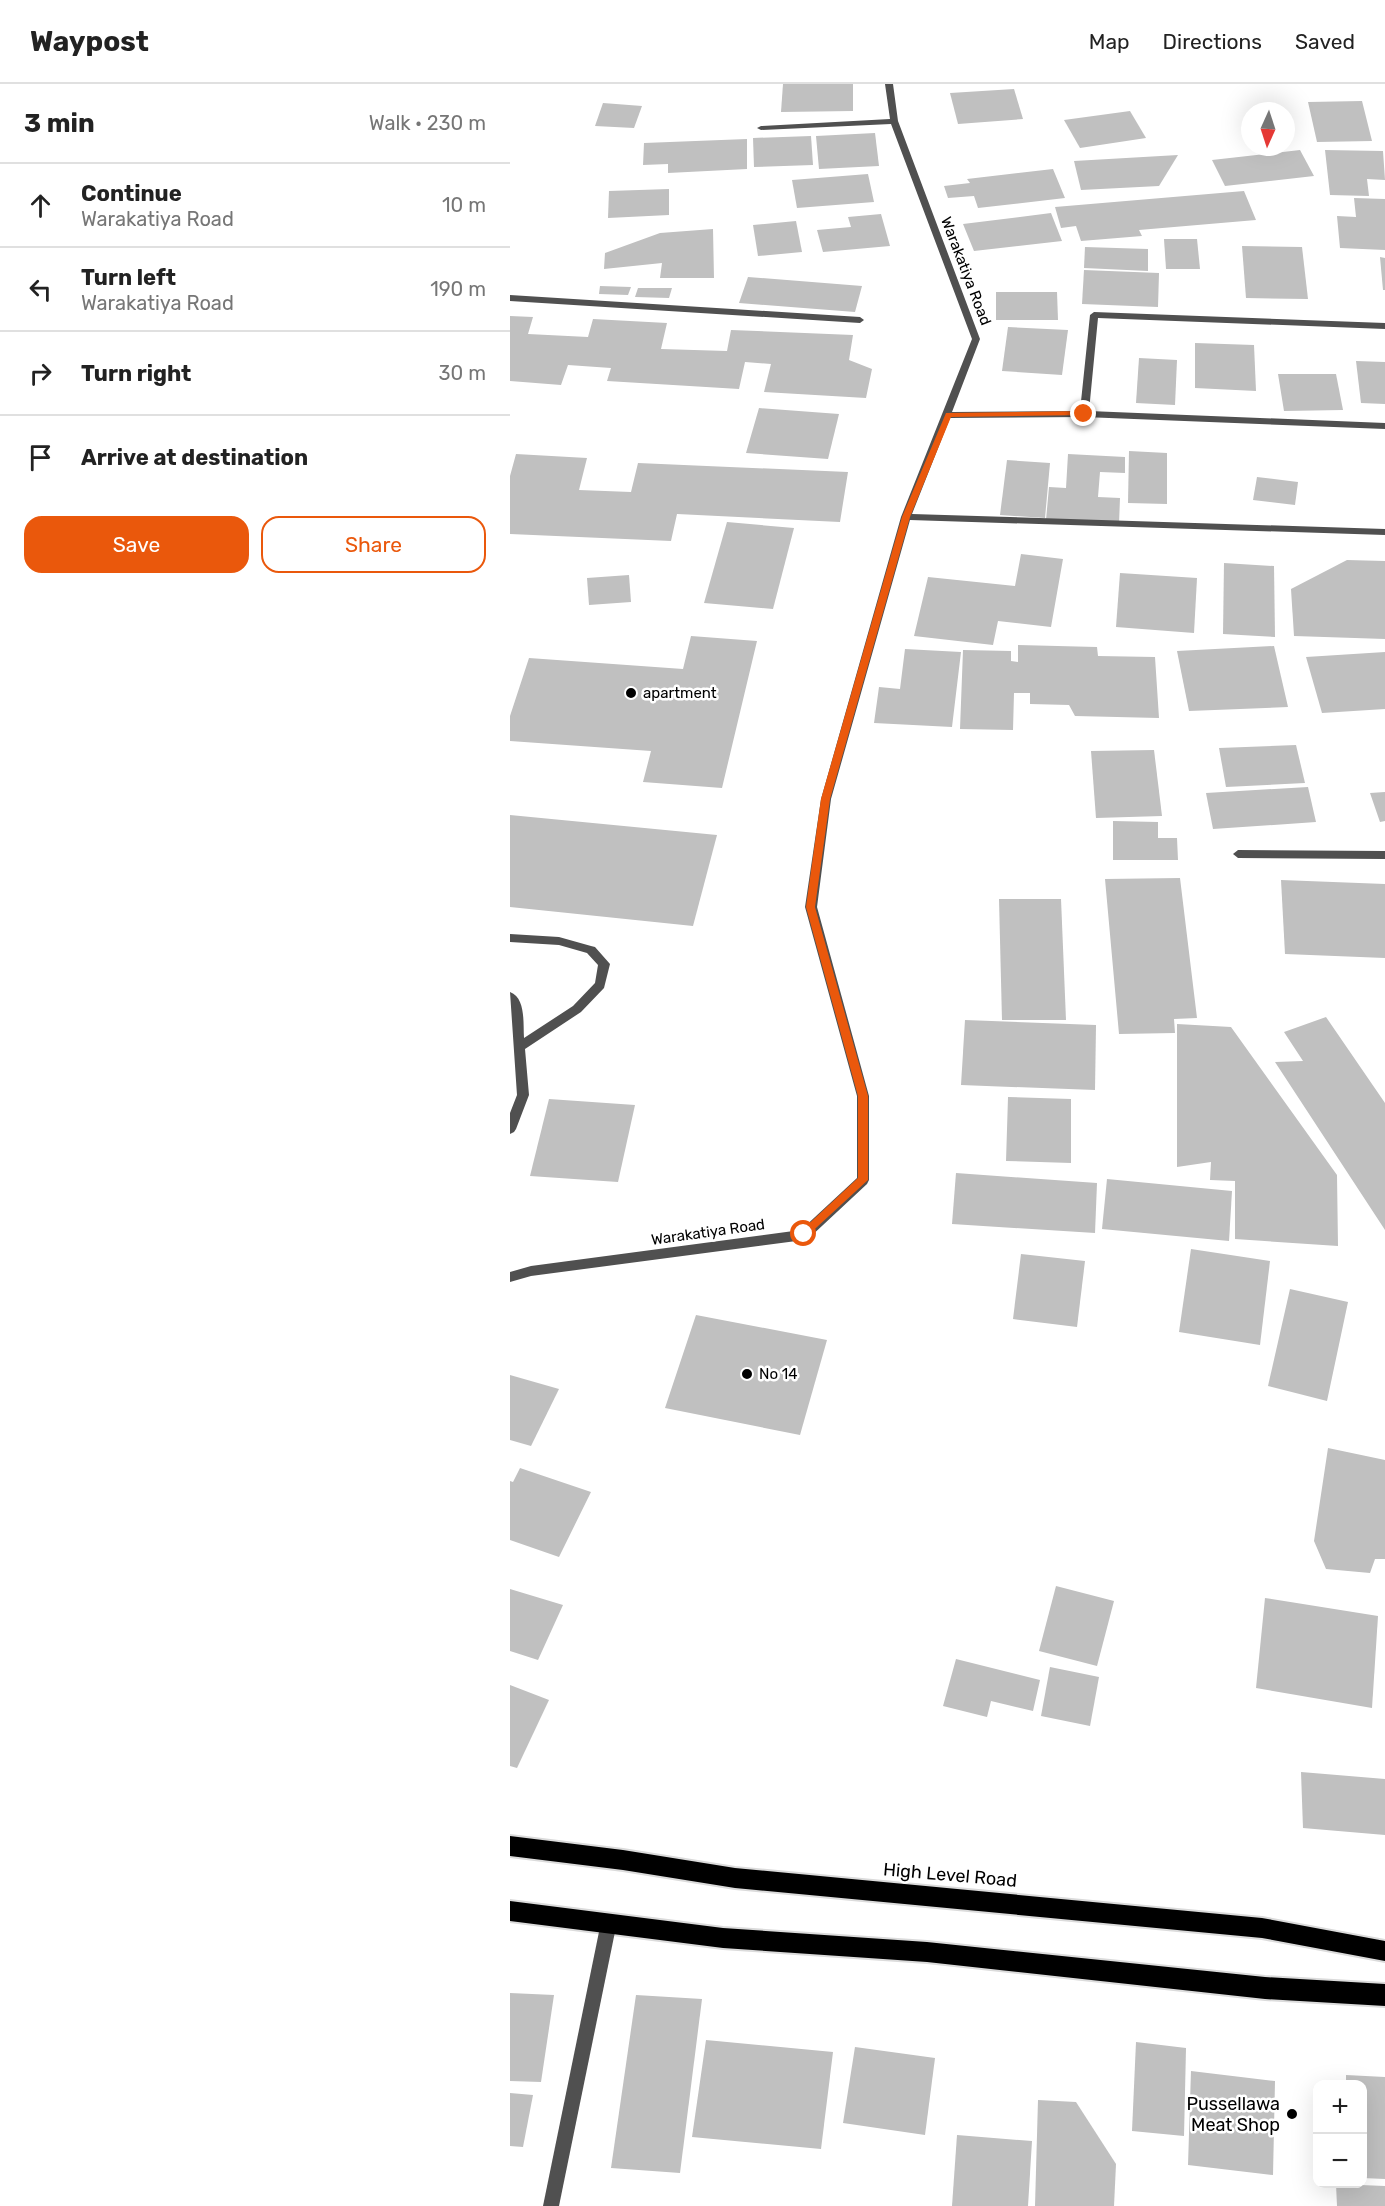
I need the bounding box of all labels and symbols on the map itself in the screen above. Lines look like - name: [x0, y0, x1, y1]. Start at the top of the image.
- north arrow: [1241, 102, 1295, 156]
- street label: Warakatiya Road: [937, 214, 995, 328]
- route end: [1070, 400, 1096, 426]
- place label: apartment: [643, 684, 717, 702]
- marker: apartment: [624, 686, 638, 700]
- street label: Warakatiya Road: [650, 1215, 766, 1249]
- route start: [790, 1220, 816, 1246]
- place label: No 14: [759, 1365, 797, 1383]
- marker: No 14: [740, 1367, 754, 1381]
- street label: High Level Road: [882, 1858, 1018, 1892]
- place label: Pussellawa Meat Shop: [1186, 2093, 1280, 2136]
- marker: Pussellawa Meat Shop: [1285, 2107, 1299, 2121]

